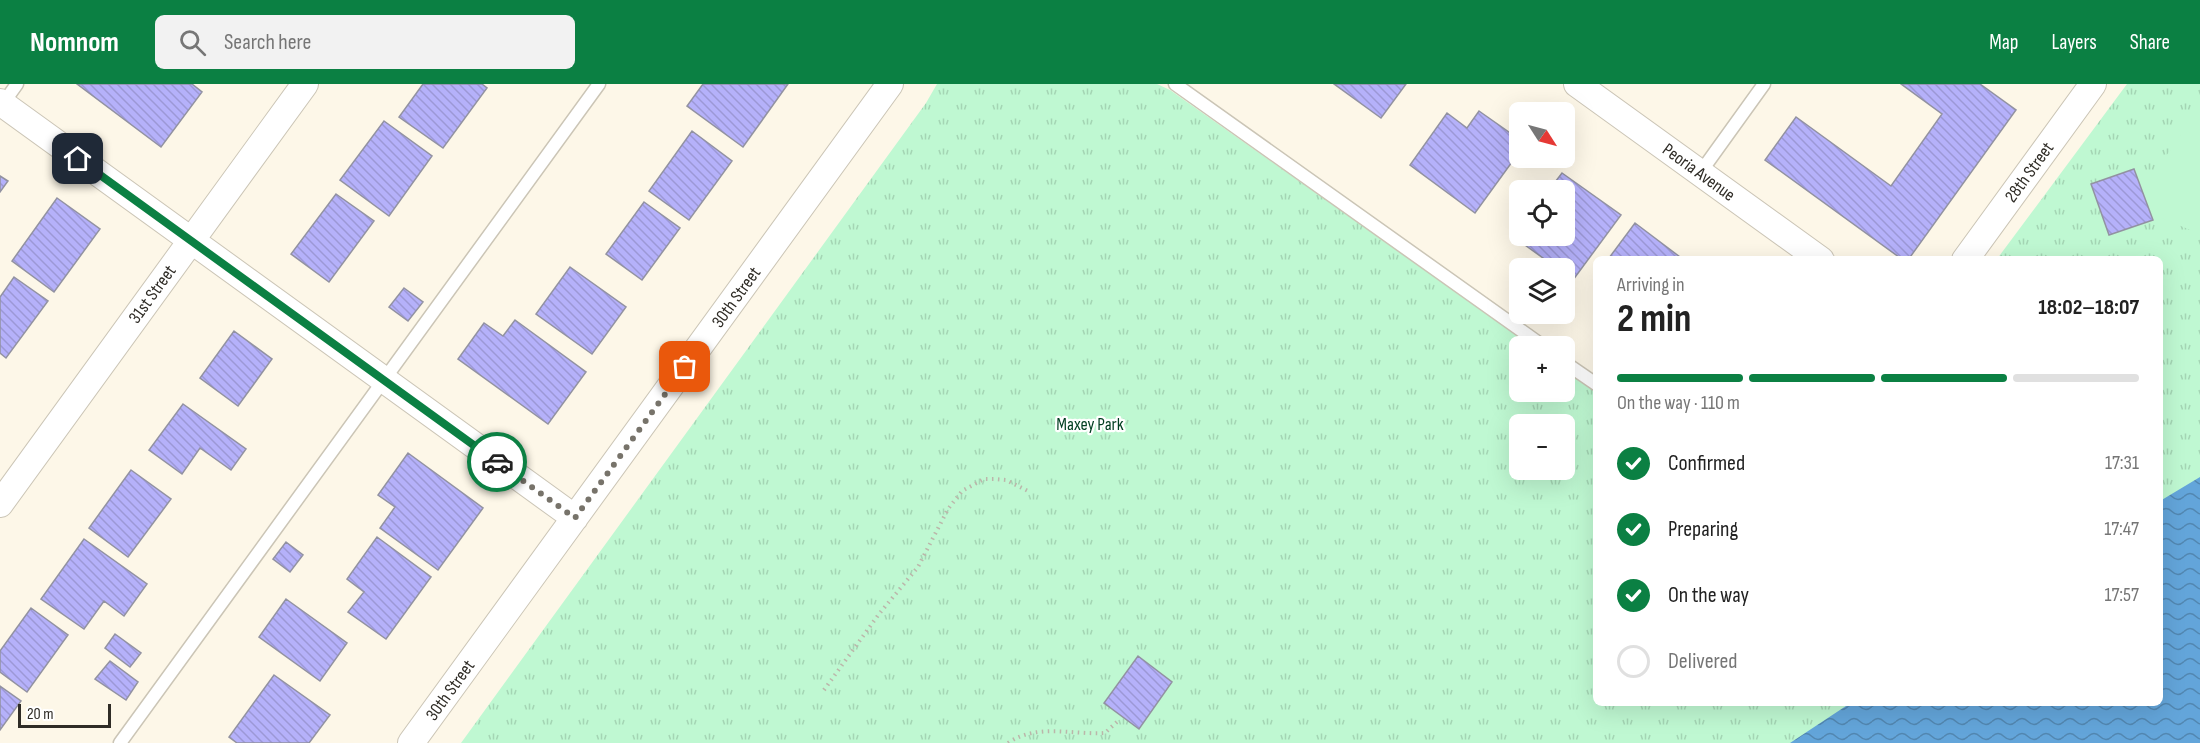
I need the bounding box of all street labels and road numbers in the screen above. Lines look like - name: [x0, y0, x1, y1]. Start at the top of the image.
- street label: 28th Street: [2001, 138, 2059, 207]
- street label: Peoria Avenue: [1658, 139, 1739, 206]
- street label: 31st Street: [124, 261, 181, 327]
- street label: 30th Street: [707, 263, 766, 332]
- street label: 30th Street: [421, 656, 480, 725]

